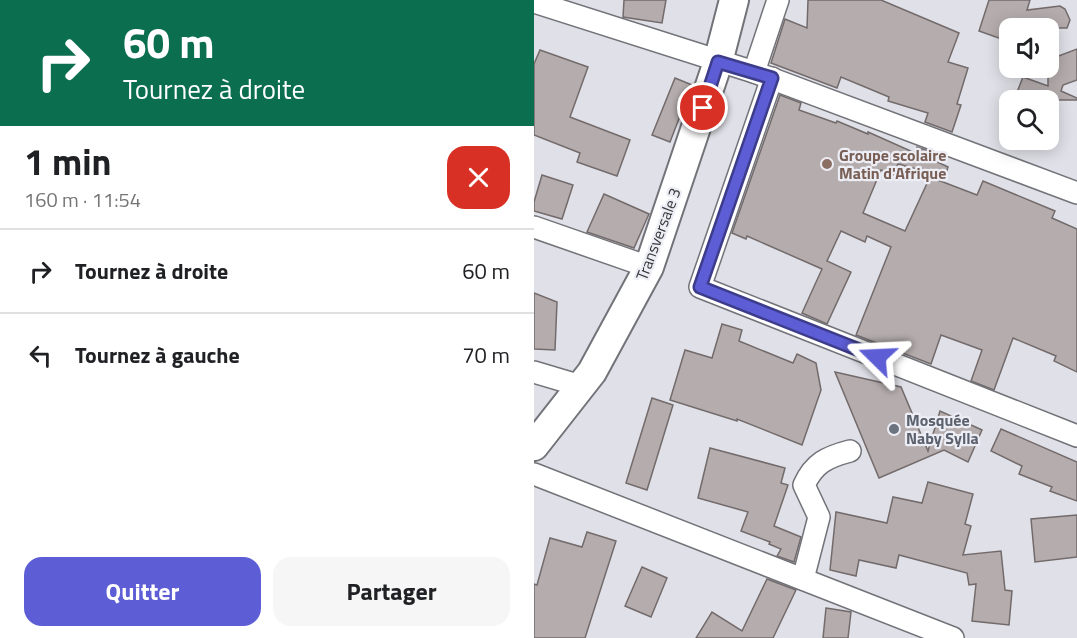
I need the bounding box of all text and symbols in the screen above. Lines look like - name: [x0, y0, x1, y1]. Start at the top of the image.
- text: 60 m: [123, 10, 215, 74]
- map controls: [999, 18, 1059, 150]
- button: sound: [999, 18, 1059, 78]
- icon: right: [24, 24, 102, 102]
- text: Tournez à droite: [123, 68, 305, 109]
- pin: [677, 82, 728, 133]
- button: search: [999, 90, 1059, 150]
- icon: arrive: [686, 91, 719, 124]
- text: 1 min: [24, 134, 111, 189]
- place label: Groupe scolaire Matin d'Afrique: [839, 143, 946, 185]
- button: close: [447, 146, 510, 209]
- marker: Groupe scolaire Matin d'Afrique: [820, 157, 834, 171]
- text: 160 m · 11:54: [24, 184, 141, 215]
- street label: Transversale 3: [629, 184, 687, 284]
- text: Tournez à droite: [75, 254, 228, 288]
- text: 60 m: [462, 254, 510, 288]
- icon: right: [24, 255, 57, 288]
- position arrow: [845, 325, 909, 389]
- text: Tournez à gauche: [75, 338, 240, 372]
- text: 70 m: [462, 338, 510, 372]
- icon: left: [24, 339, 57, 372]
- place label: Mosquée Naby Sylla: [906, 408, 979, 450]
- marker: Mosquée Naby Sylla: [887, 422, 901, 436]
- button: Quitter: [24, 557, 261, 626]
- button: Partager: [273, 557, 510, 626]

